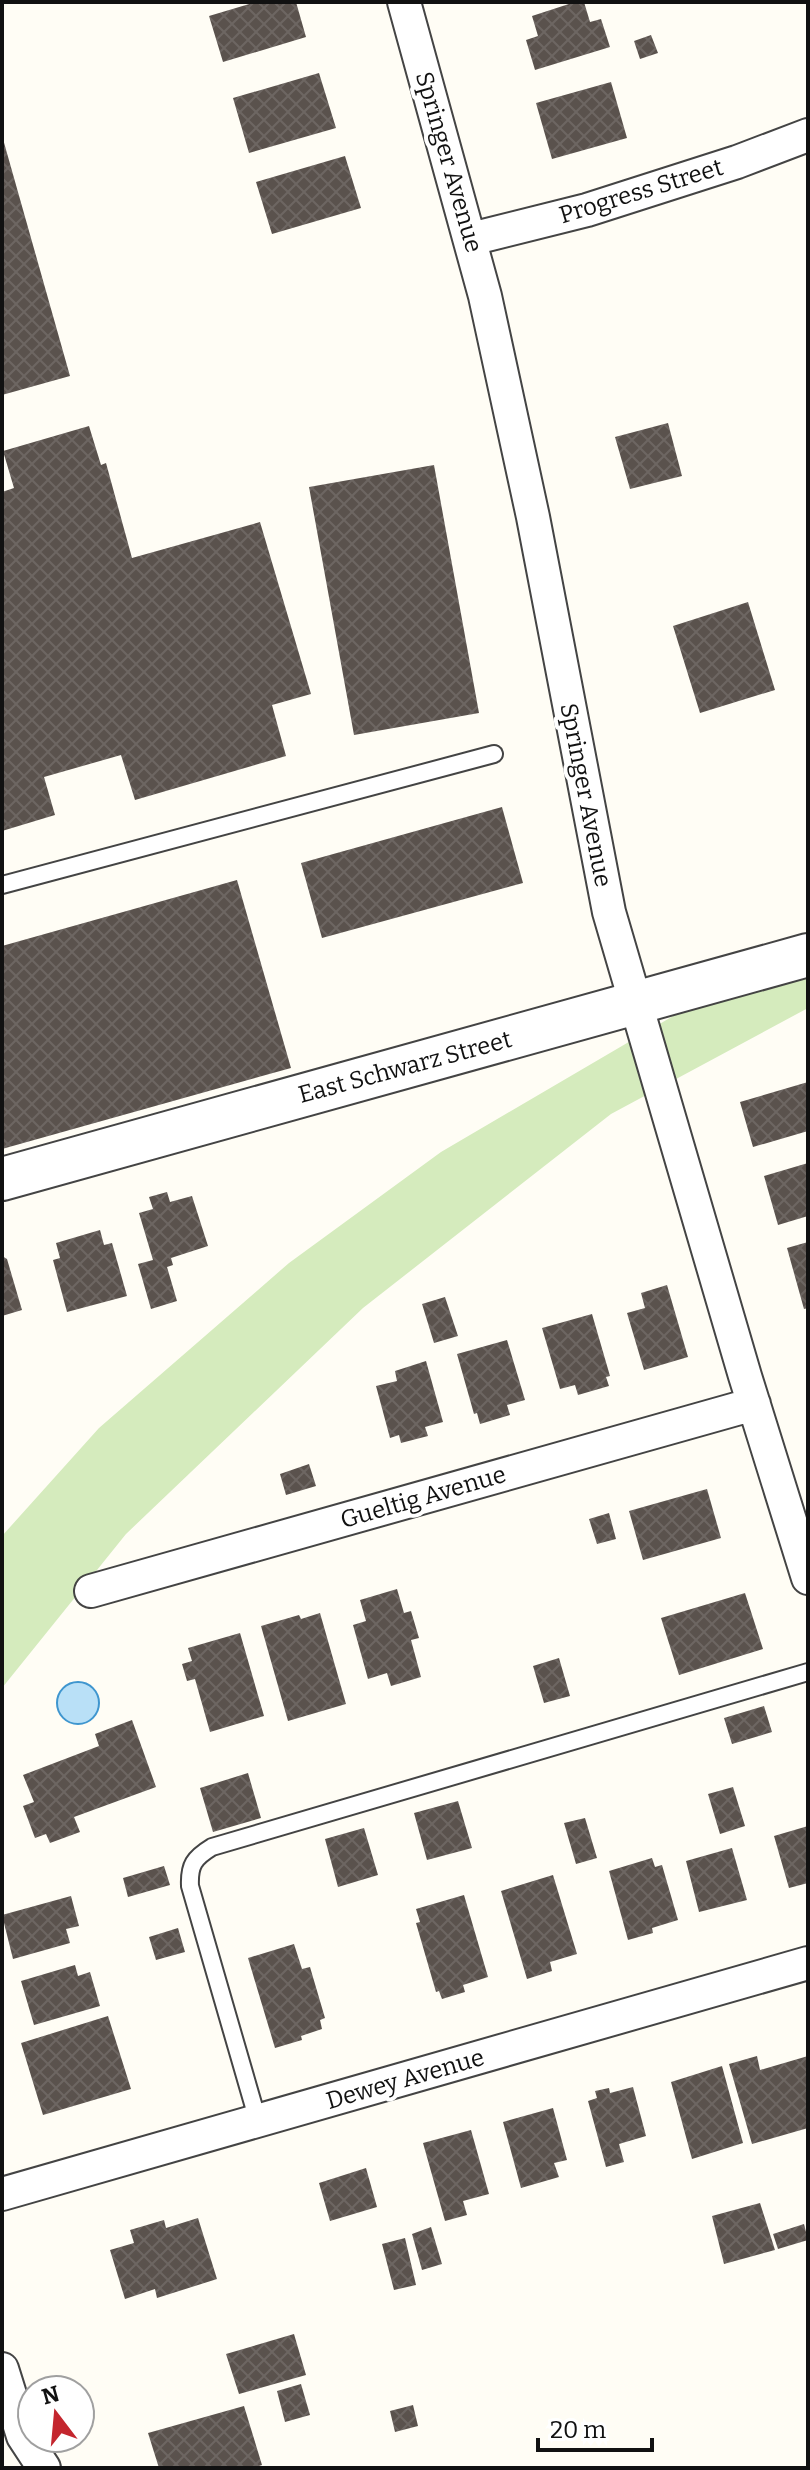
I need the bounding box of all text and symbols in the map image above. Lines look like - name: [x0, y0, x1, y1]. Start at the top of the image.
- street label: Springer Avenue: [410, 68, 488, 256]
- street label: Progress Street: [556, 153, 727, 229]
- street label: Springer Avenue: [554, 701, 618, 889]
- street label: East Schwarz Street: [295, 1025, 515, 1109]
- street label: Gueltig Avenue: [337, 1460, 509, 1534]
- street label: Dewey Avenue: [323, 2043, 487, 2115]
- north arrow: [16, 2374, 96, 2454]
- text: N: [39, 2380, 63, 2411]
- scale bar: [538, 2402, 652, 2452]
- text: 20 m: [550, 2416, 606, 2444]

